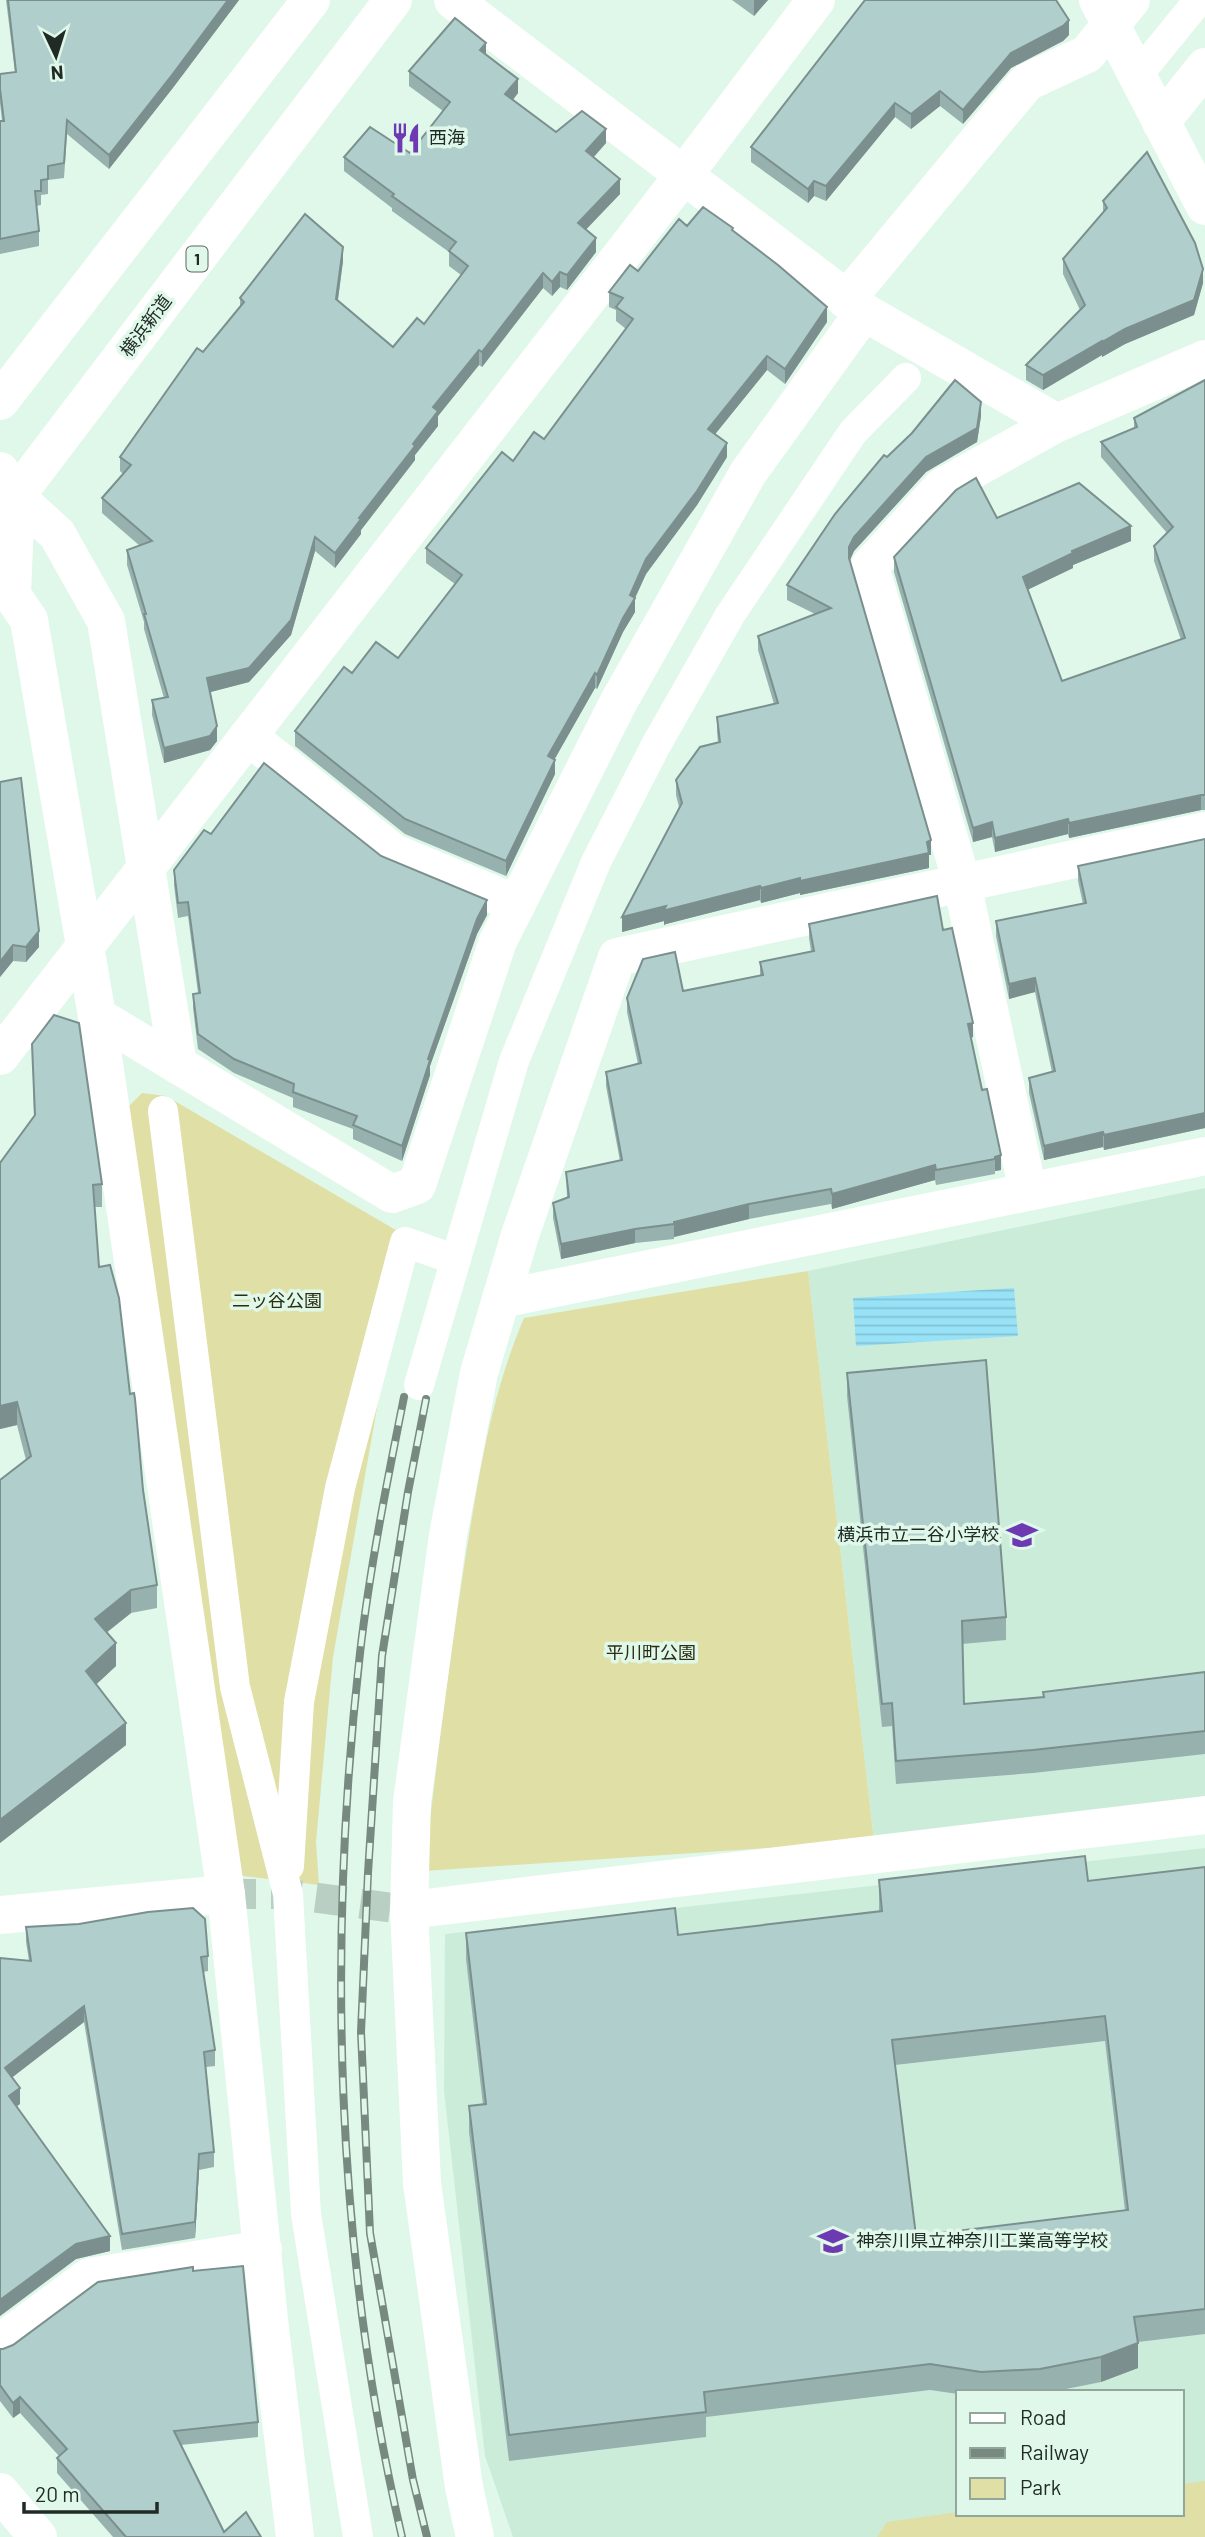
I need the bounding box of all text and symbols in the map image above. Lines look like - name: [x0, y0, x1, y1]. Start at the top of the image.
- north arrow: [21, 21, 91, 91]
- text: N: [50, 62, 64, 85]
- restaurant icon: 西海: [389, 121, 423, 155]
- place label: 西海: [429, 126, 465, 148]
- road number: 1: [186, 246, 208, 272]
- street label: 横浜新道: [115, 290, 176, 361]
- park label: 二ッ谷公園: [232, 1289, 322, 1311]
- school or university icon: 横浜市立二谷小学校: [1005, 1518, 1039, 1552]
- place label: 横浜市立二谷小学校: [837, 1523, 999, 1545]
- park label: 平川町公園: [606, 1641, 696, 1663]
- school or university icon: 神奈川県立神奈川工業高等学校: [816, 2224, 850, 2258]
- place label: 神奈川県立神奈川工業高等学校: [856, 2229, 1108, 2251]
- legend: [956, 2390, 1184, 2516]
- text: Road: [1020, 2404, 1066, 2429]
- text: Railway: [1020, 2439, 1089, 2464]
- scale bar: [24, 2470, 158, 2514]
- text: Park: [1020, 2474, 1061, 2499]
- text: 20 m: [35, 2481, 80, 2506]

